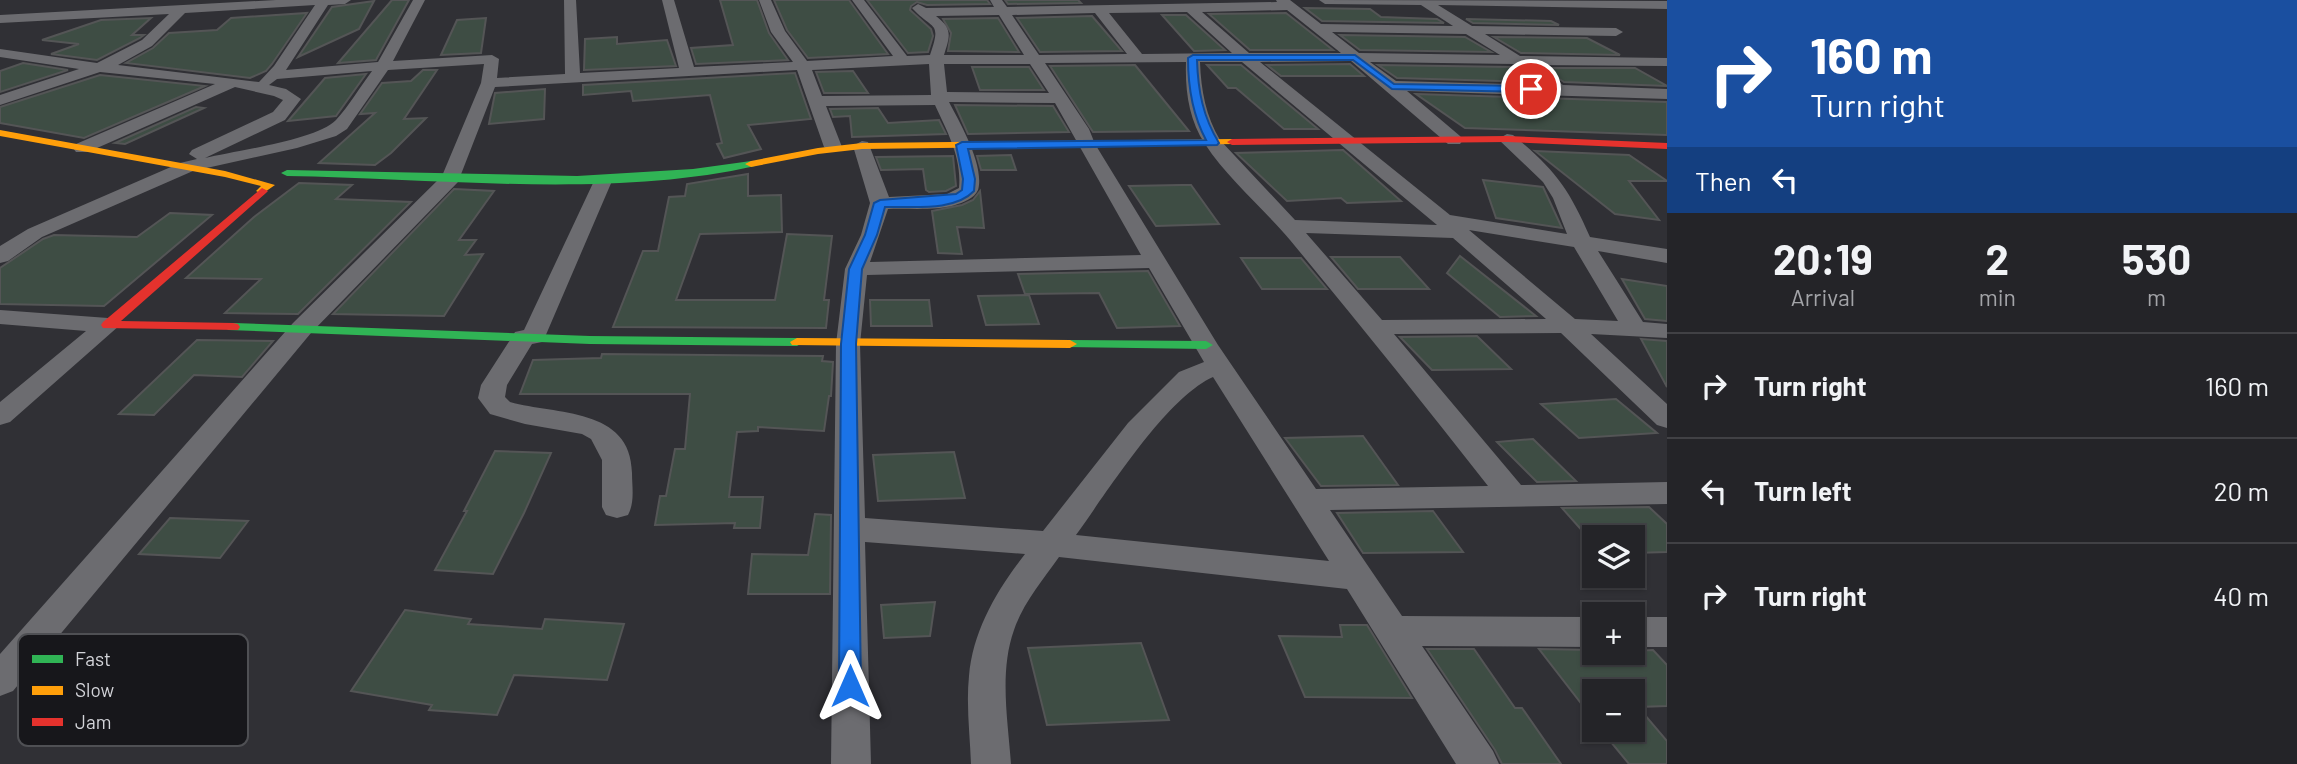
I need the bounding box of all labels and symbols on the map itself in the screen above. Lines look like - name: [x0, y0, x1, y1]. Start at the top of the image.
- pin: [1501, 59, 1561, 119]
- legend: [18, 634, 248, 746]
- text: Fast: [75, 647, 111, 670]
- position arrow: [813, 649, 887, 723]
- text: Slow: [75, 678, 114, 701]
- text: Jam: [75, 710, 111, 733]

